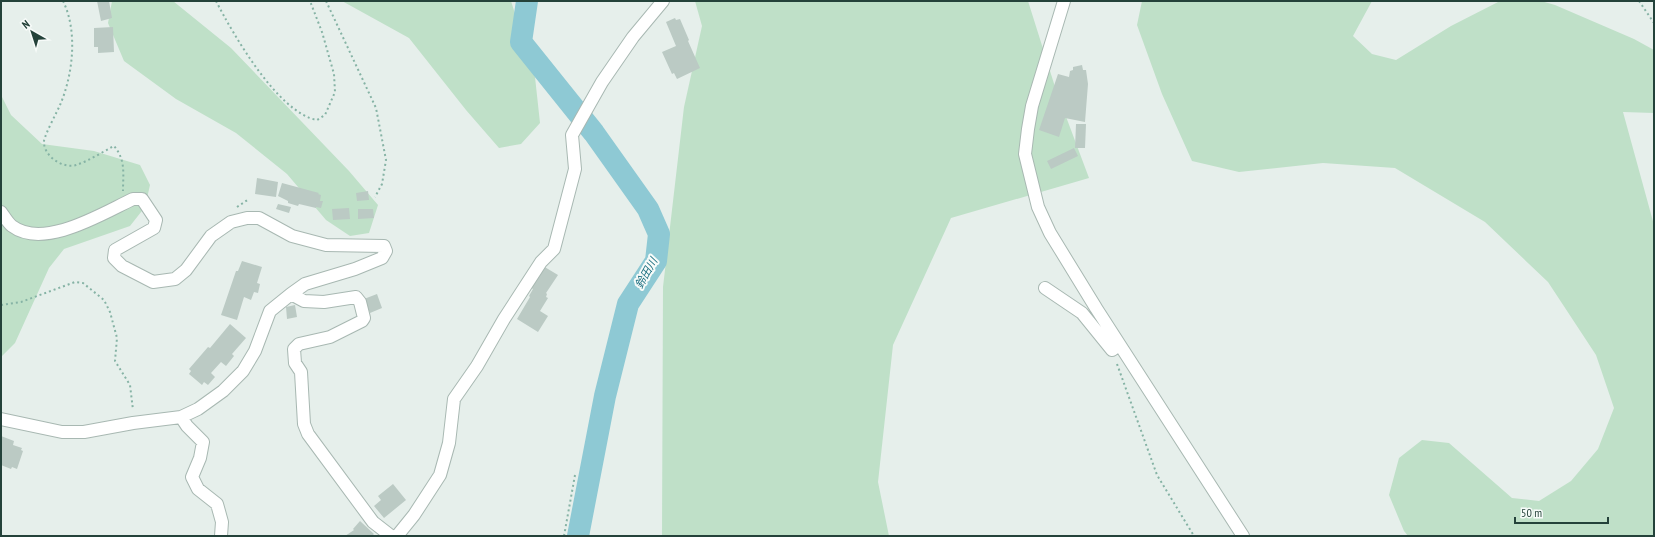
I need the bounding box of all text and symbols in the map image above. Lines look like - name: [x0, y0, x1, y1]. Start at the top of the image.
- north arrow: [12, 12, 52, 52]
- text: N: [19, 17, 32, 32]
- water label: 鈴田川: [632, 254, 661, 291]
- scale bar: [1515, 499, 1608, 525]
- text: 50 m: [1521, 505, 1542, 520]

